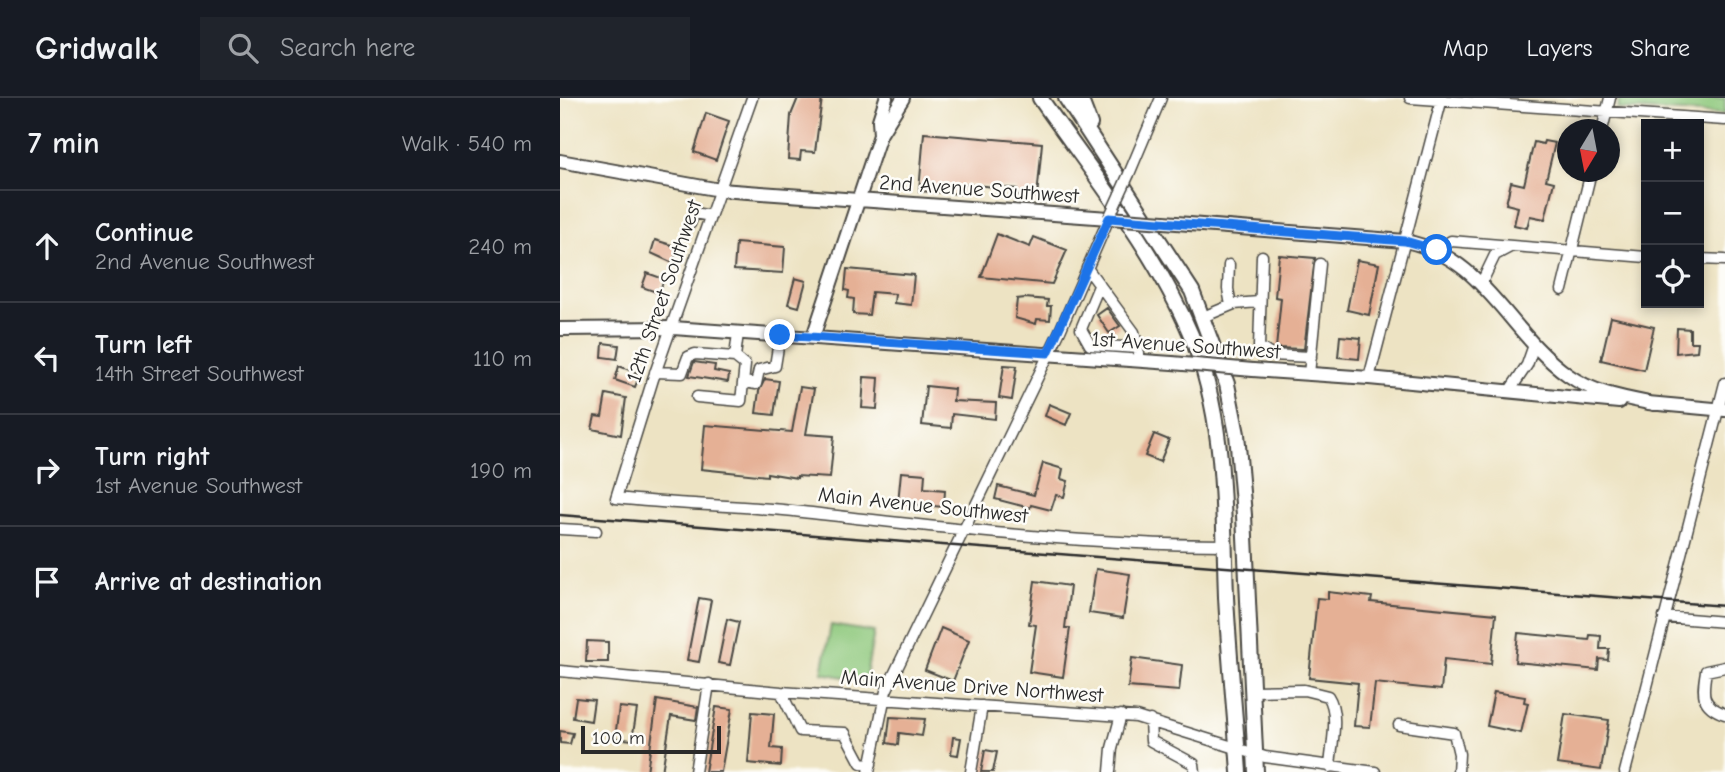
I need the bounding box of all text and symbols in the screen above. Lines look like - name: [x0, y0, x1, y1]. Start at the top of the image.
- search box: [200, 17, 690, 80]
- text: Gridwalk: [35, 29, 158, 67]
- icon: search: [224, 29, 262, 67]
- text: Search here: [280, 33, 415, 63]
- text: Map: [1443, 34, 1489, 62]
- text: Layers: [1527, 34, 1592, 62]
- text: Share: [1630, 34, 1690, 62]
- north arrow: [1557, 119, 1620, 182]
- map controls: [1641, 119, 1704, 308]
- button: +: [1641, 119, 1704, 182]
- text: 7 min: [28, 126, 100, 161]
- text: Walk · 540 m: [402, 130, 532, 157]
- street label: 2nd Avenue Southwest: [878, 170, 1080, 208]
- button: −: [1641, 182, 1704, 245]
- street label: 12th Street Southwest: [622, 196, 707, 385]
- text: Continue: [95, 218, 193, 248]
- icon: ahead: [28, 227, 66, 265]
- text: 240 m: [468, 233, 532, 260]
- route start: [1421, 234, 1452, 265]
- button: locate: [1641, 245, 1704, 308]
- text: 2nd Avenue Southwest: [95, 248, 314, 275]
- route end: [764, 319, 795, 350]
- street label: 1st Avenue Southwest: [1091, 326, 1282, 364]
- text: Turn left: [95, 330, 192, 360]
- icon: left: [28, 339, 66, 377]
- text: 110 m: [473, 345, 532, 372]
- text: 14th Street Southwest: [95, 360, 304, 387]
- text: Turn right: [95, 442, 209, 472]
- icon: right: [28, 451, 66, 489]
- text: 190 m: [470, 457, 532, 484]
- text: 1st Avenue Southwest: [95, 472, 302, 499]
- street label: Main Avenue Southwest: [817, 482, 1030, 528]
- icon: arrive: [28, 563, 66, 601]
- text: Arrive at destination: [95, 567, 322, 597]
- street label: Main Avenue Drive Northwest: [840, 665, 1105, 707]
- scale bar: [581, 723, 721, 755]
- text: 100 m: [592, 727, 645, 749]

